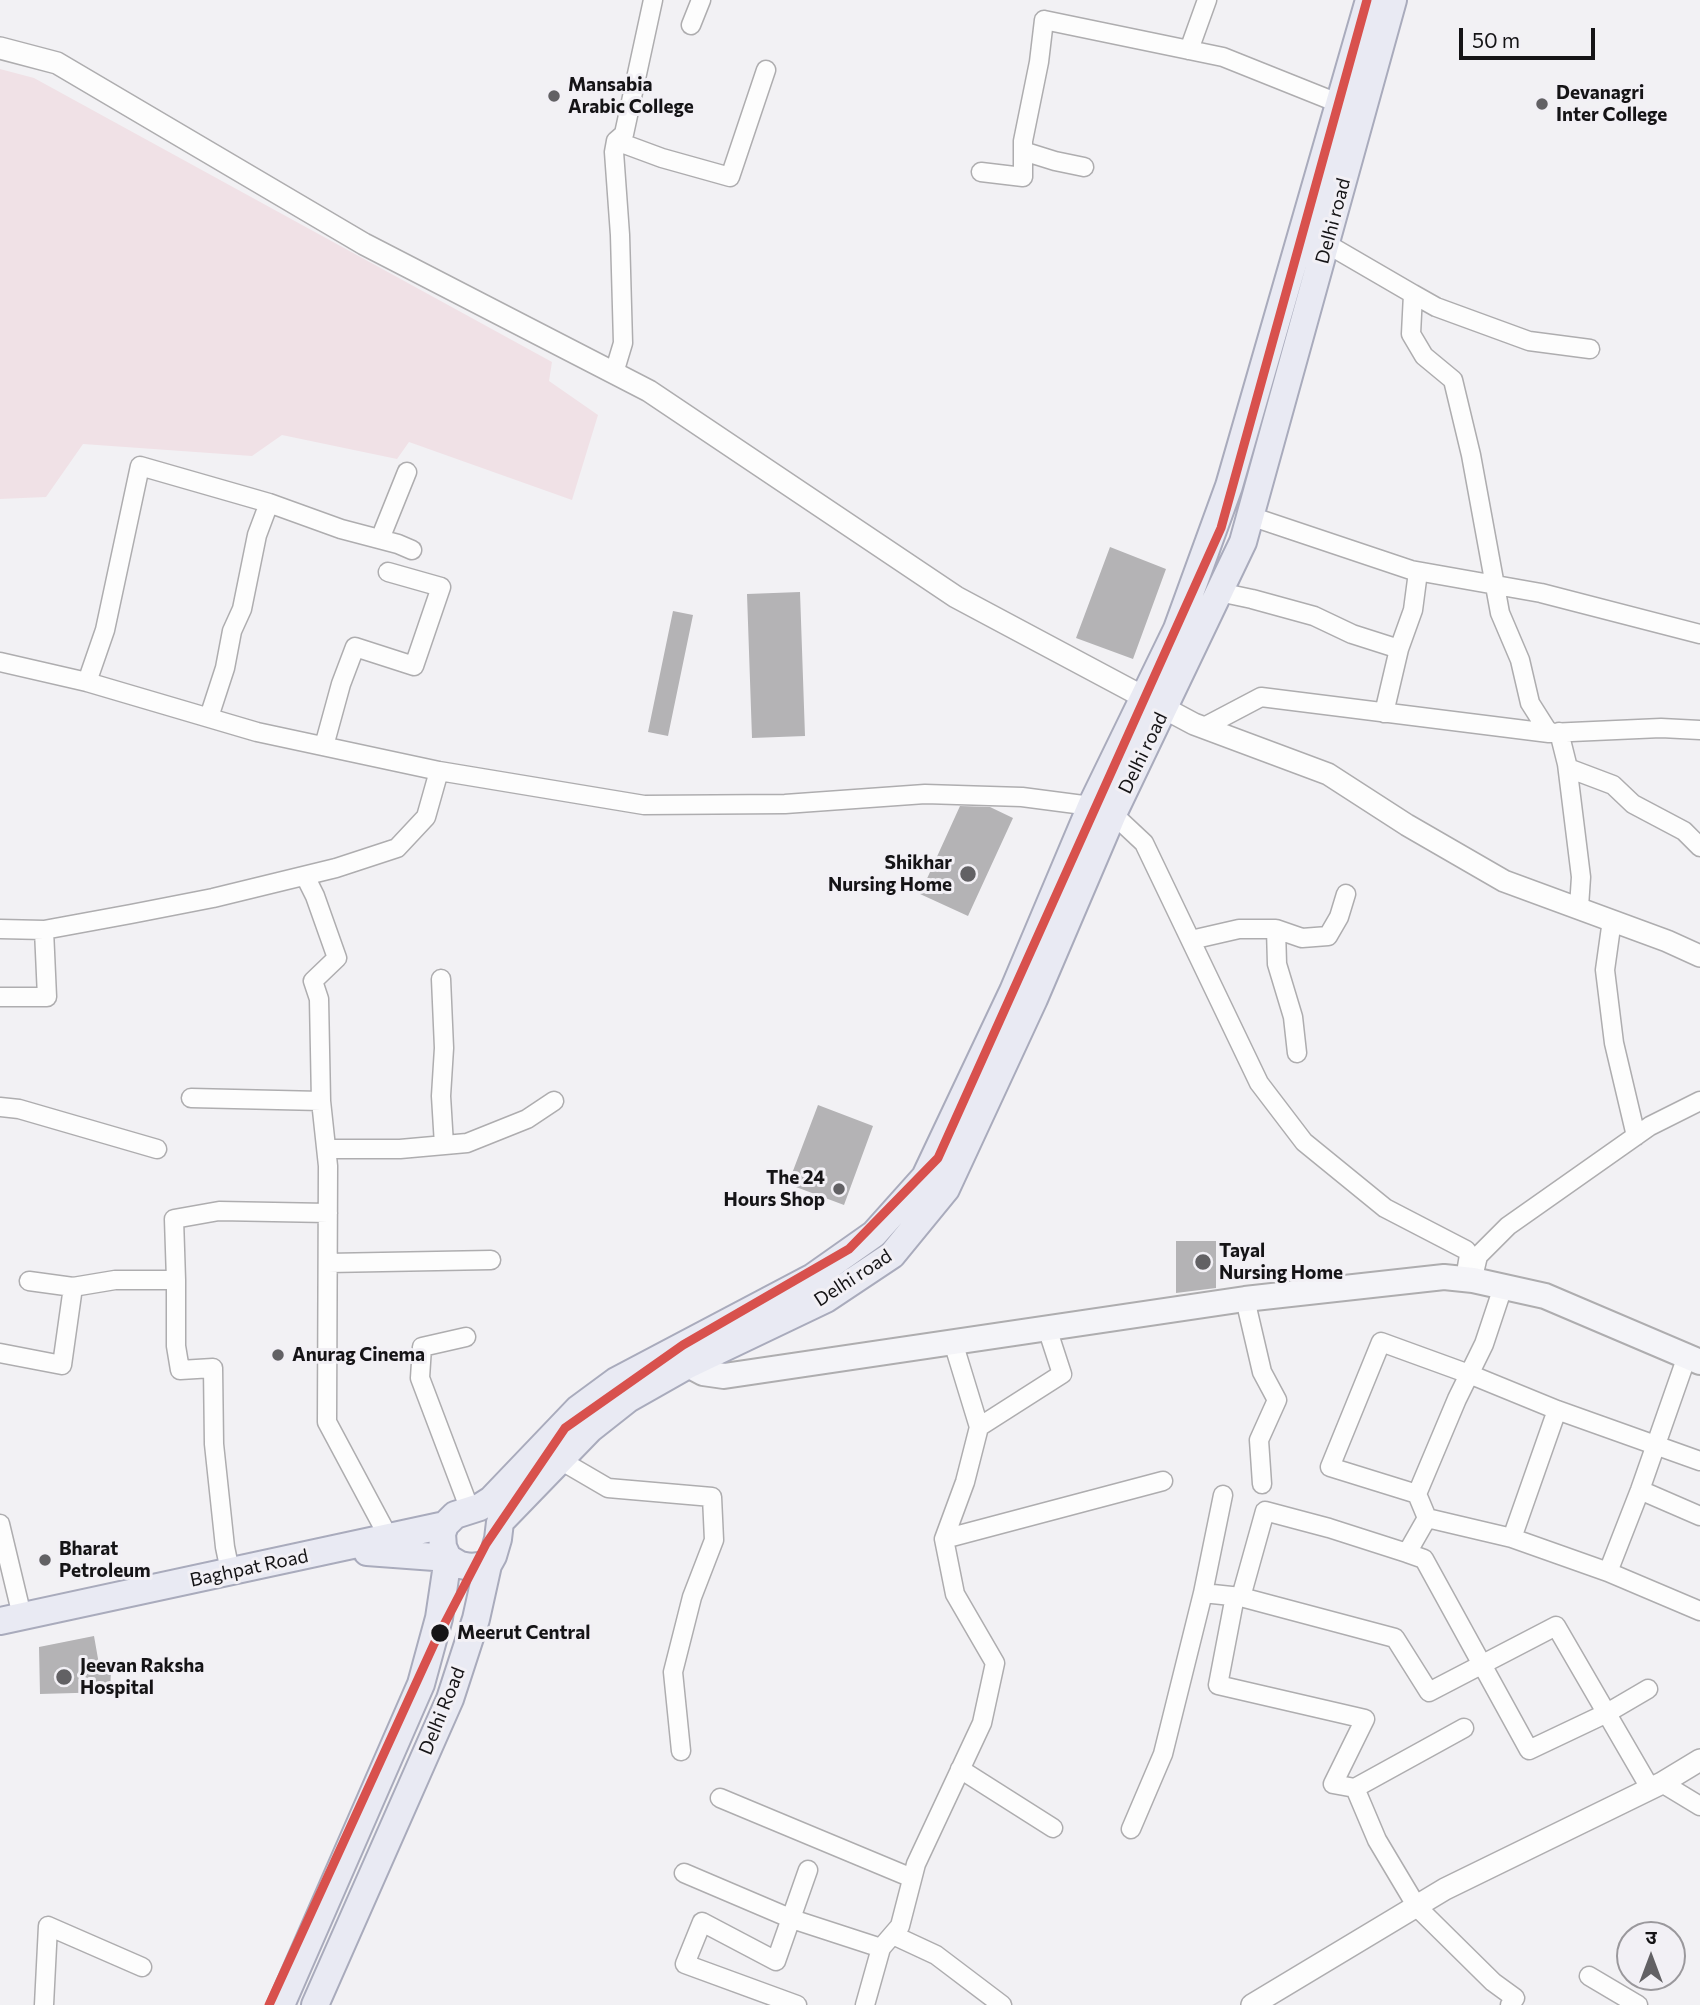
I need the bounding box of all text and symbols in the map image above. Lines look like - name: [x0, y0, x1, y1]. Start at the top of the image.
- scale bar: [1462, 14, 1598, 58]
- text: 50 m: [1472, 27, 1520, 52]
- place label: Mansabia Arabic College: [568, 74, 694, 118]
- place label: Devanagri Inter College: [1556, 82, 1667, 126]
- marker: Mansabia Arabic College: [546, 88, 562, 104]
- marker: Devanagri Inter College: [1534, 96, 1550, 112]
- street label: Delhi road: [1311, 176, 1355, 266]
- street label: Delhi road: [1114, 709, 1172, 797]
- place label: Shikhar Nursing Home: [828, 852, 952, 896]
- marker: Shikhar Nursing Home: [958, 864, 978, 884]
- place label: The 24 Hours Shop: [723, 1167, 825, 1211]
- marker: The 24 Hours Shop: [831, 1181, 847, 1197]
- place label: Tayal Nursing Home: [1219, 1240, 1343, 1284]
- street label: Delhi road: [810, 1245, 896, 1311]
- marker: Tayal Nursing Home: [1193, 1252, 1213, 1272]
- place label: Anurag Cinema: [292, 1344, 425, 1366]
- marker: Anurag Cinema: [270, 1347, 286, 1363]
- place label: Bharat Petroleum: [59, 1538, 151, 1582]
- street label: Baghpat Road: [188, 1544, 310, 1592]
- marker: Bharat Petroleum: [37, 1552, 53, 1568]
- marker: Meerut Central: [429, 1622, 451, 1644]
- place label: Meerut Central: [457, 1622, 590, 1644]
- place label: Jeevan Raksha Hospital: [80, 1655, 204, 1699]
- street label: Delhi Road: [414, 1664, 470, 1758]
- marker: Jeevan Raksha Hospital: [54, 1667, 74, 1687]
- north arrow: [1616, 1921, 1686, 1991]
- text: उ: [1645, 1925, 1657, 1948]

